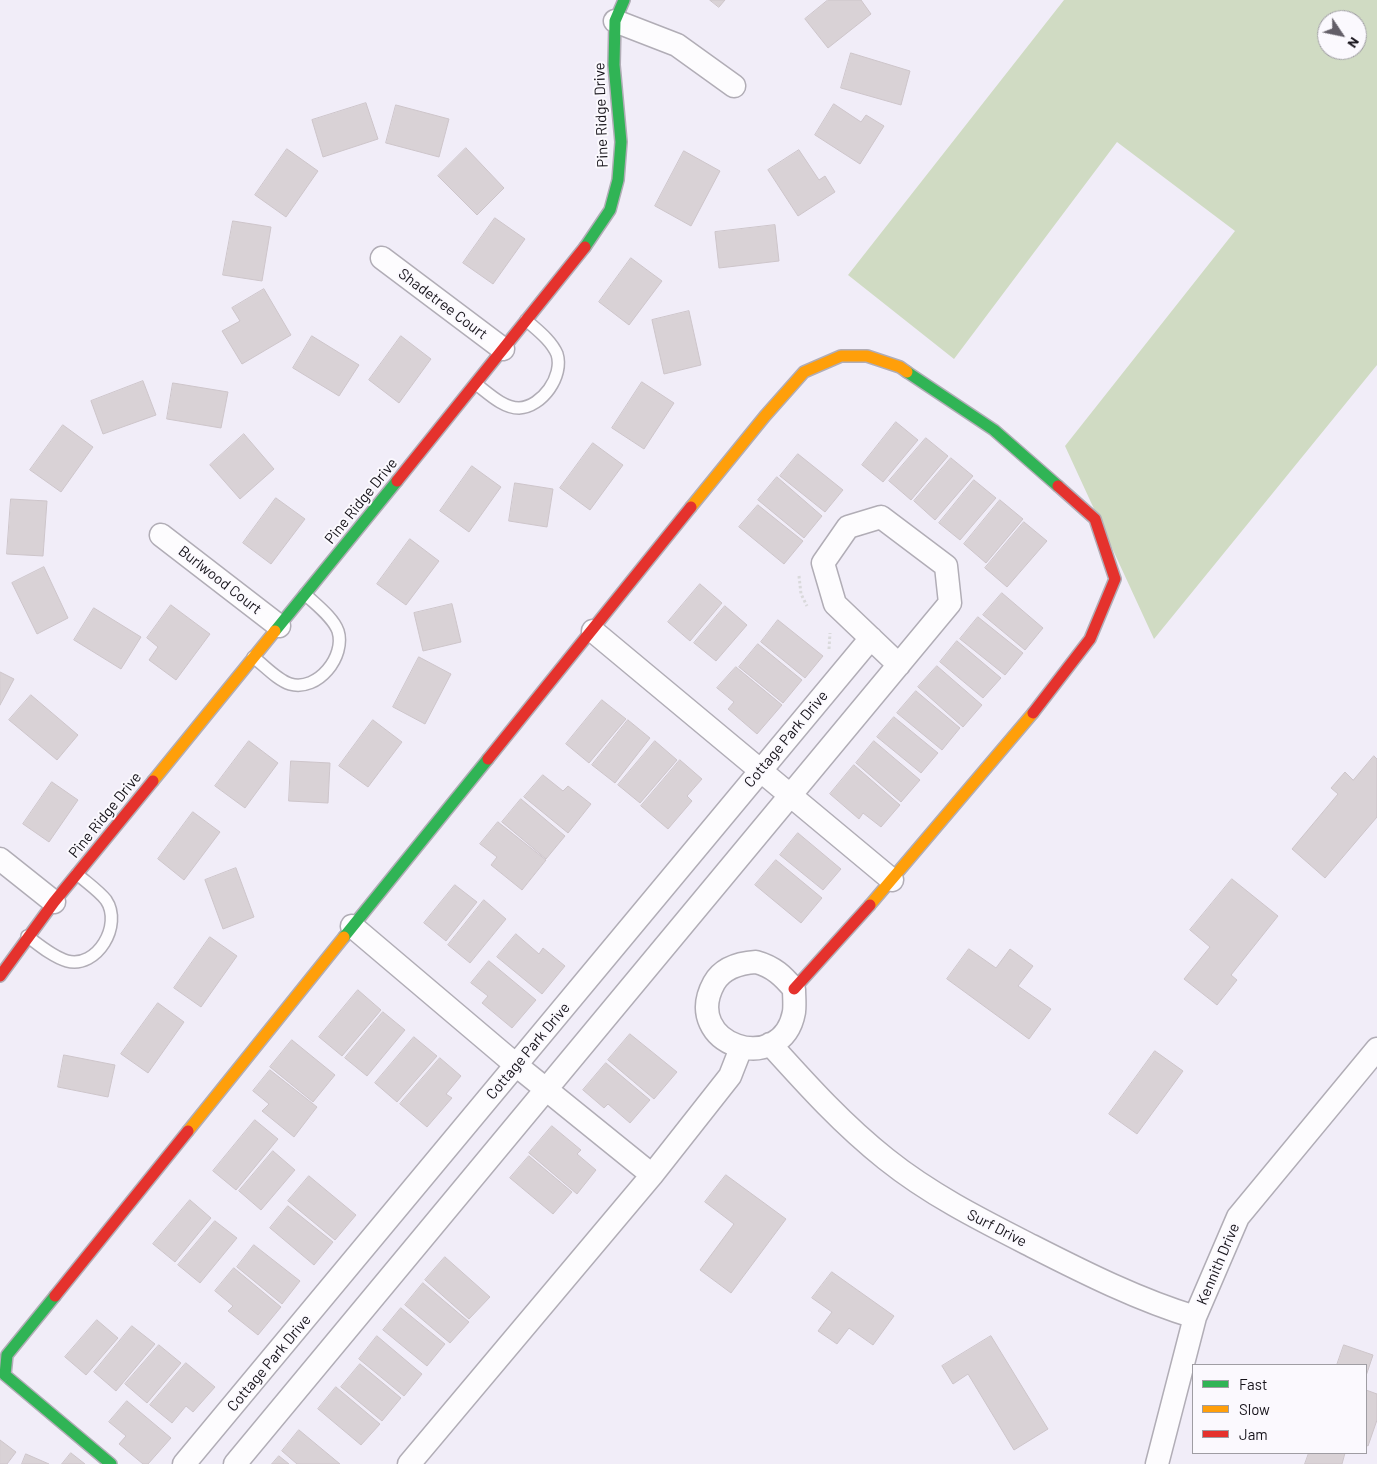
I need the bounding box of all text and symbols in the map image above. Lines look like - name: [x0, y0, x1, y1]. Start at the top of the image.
- north arrow: [1317, 10, 1367, 60]
- text: N: [1344, 34, 1364, 52]
- street label: Pine Ridge Drive: [590, 62, 612, 168]
- street label: Shadetree Court: [395, 265, 491, 343]
- street label: Pine Ridge Drive: [321, 454, 401, 548]
- street label: Burlwood Court: [175, 542, 265, 618]
- street label: Cottage Park Drive: [740, 687, 832, 791]
- street label: Pine Ridge Drive: [65, 768, 145, 862]
- street label: Cottage Park Drive: [482, 999, 574, 1103]
- street label: Surf Drive: [964, 1205, 1030, 1251]
- street label: Kennith Drive: [1193, 1220, 1243, 1308]
- street label: Cottage Park Drive: [223, 1311, 315, 1415]
- legend: [1192, 1364, 1367, 1454]
- text: Fast: [1239, 1375, 1267, 1393]
- text: Slow: [1239, 1400, 1270, 1418]
- text: Jam: [1239, 1425, 1268, 1443]

